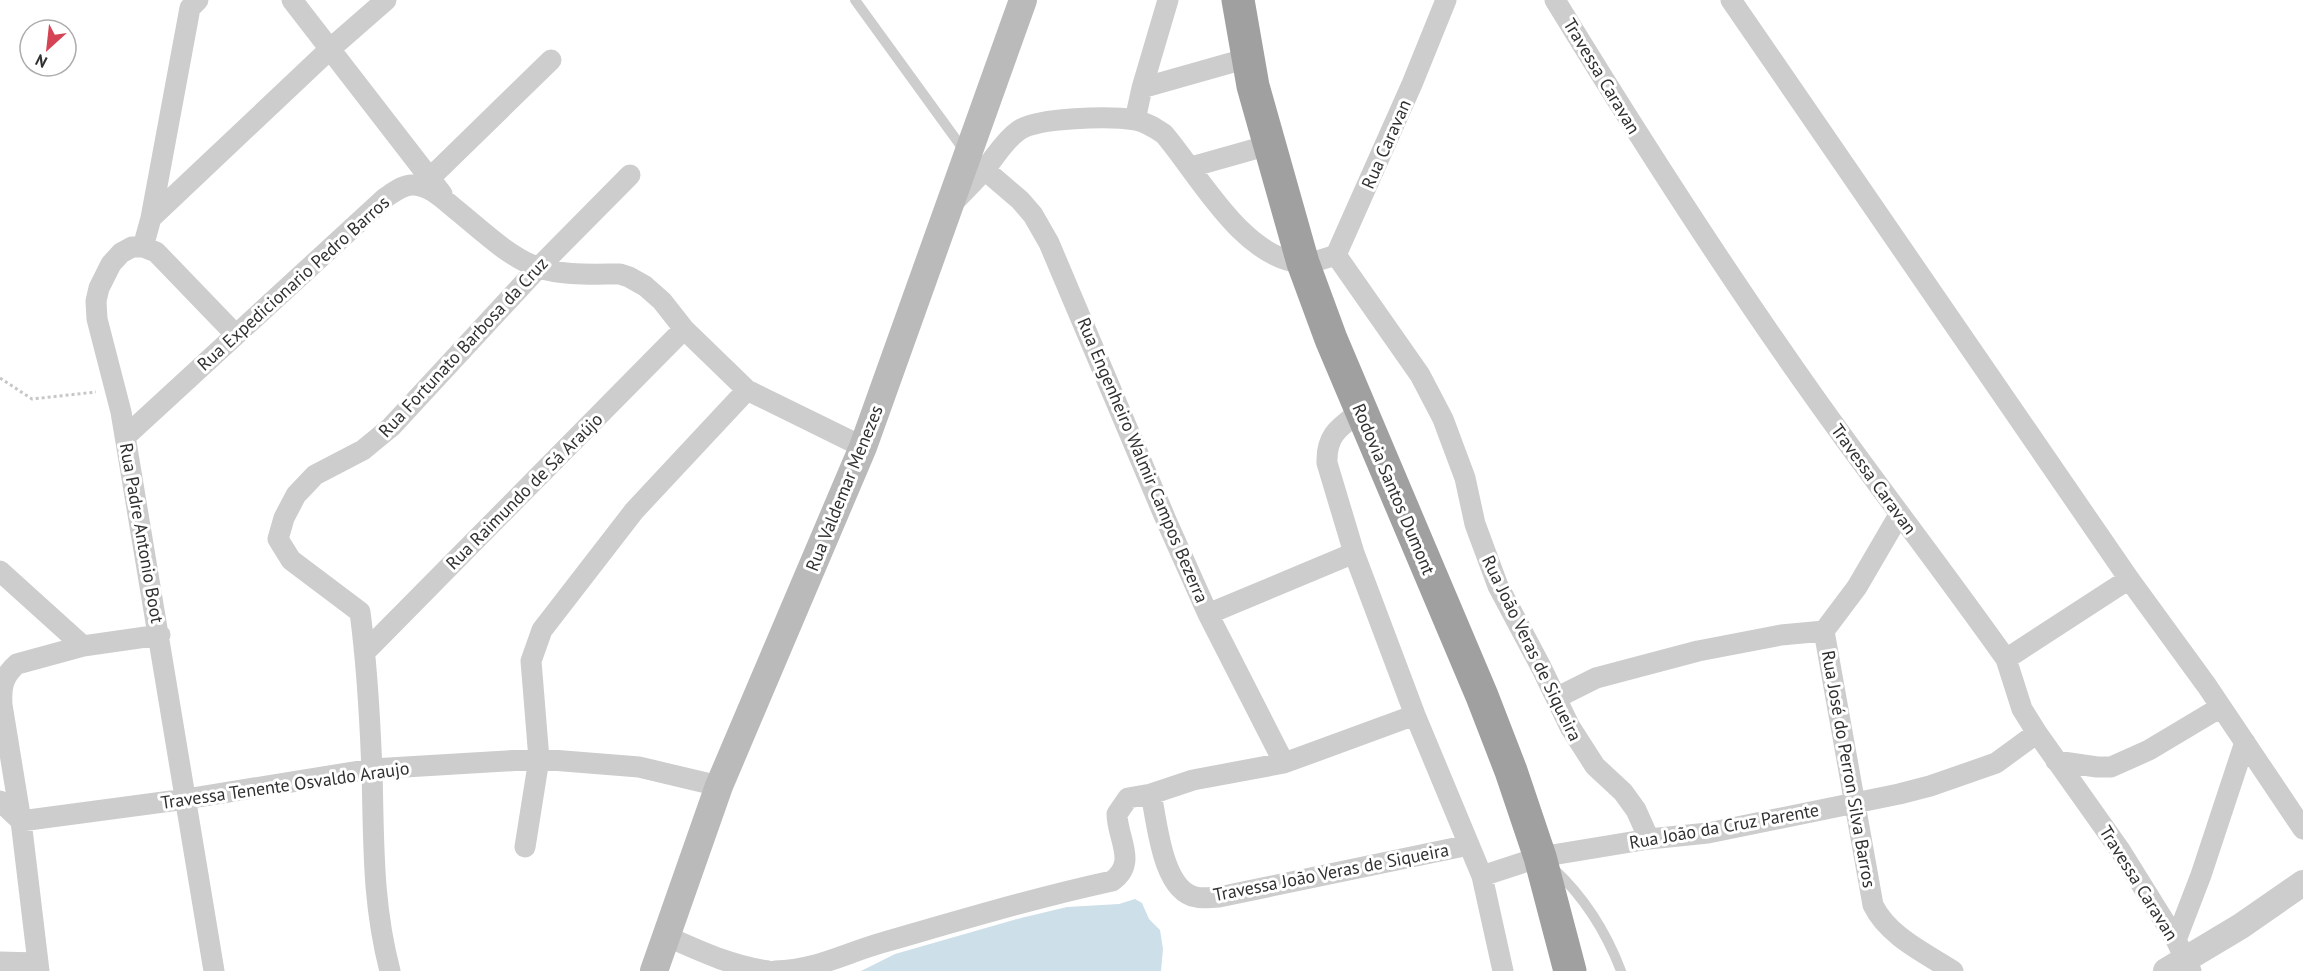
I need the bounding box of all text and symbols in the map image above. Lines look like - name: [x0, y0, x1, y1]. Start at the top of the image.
- street label: Travessa Caravan: [1558, 14, 1646, 138]
- north arrow: [18, 18, 78, 78]
- text: N: [32, 50, 50, 73]
- street label: Rua Caravan: [1356, 96, 1416, 192]
- street label: Rua Expedicionario Pedro Barros: [192, 191, 394, 375]
- street label: Rua Fortunato Barbosa da Cruz: [373, 252, 553, 442]
- street label: Rua Engenheiro Walmir Campos Bezerra: [1072, 314, 1214, 606]
- street label: Rodovia Santos Dumont: [1348, 400, 1440, 578]
- street label: Rua Valdemar Menezes: [800, 402, 888, 574]
- street label: Rua Raimundo de Sá Araújo: [441, 408, 607, 574]
- street label: Travessa Caravan: [1826, 419, 1922, 539]
- street label: Rua Padre Antonio Boot: [115, 441, 169, 625]
- street label: Rua João Veras de Siqueira: [1477, 551, 1587, 745]
- street label: Rua José do Perron Silva Barros: [1817, 649, 1881, 889]
- street label: Travessa Tenente Osvaldo Araujo: [159, 756, 411, 814]
- street label: Rua João da Cruz Parente: [1627, 798, 1821, 854]
- street label: Travessa Caravan: [2095, 821, 2183, 945]
- street label: Travessa João Veras de Siqueira: [1211, 838, 1451, 906]

